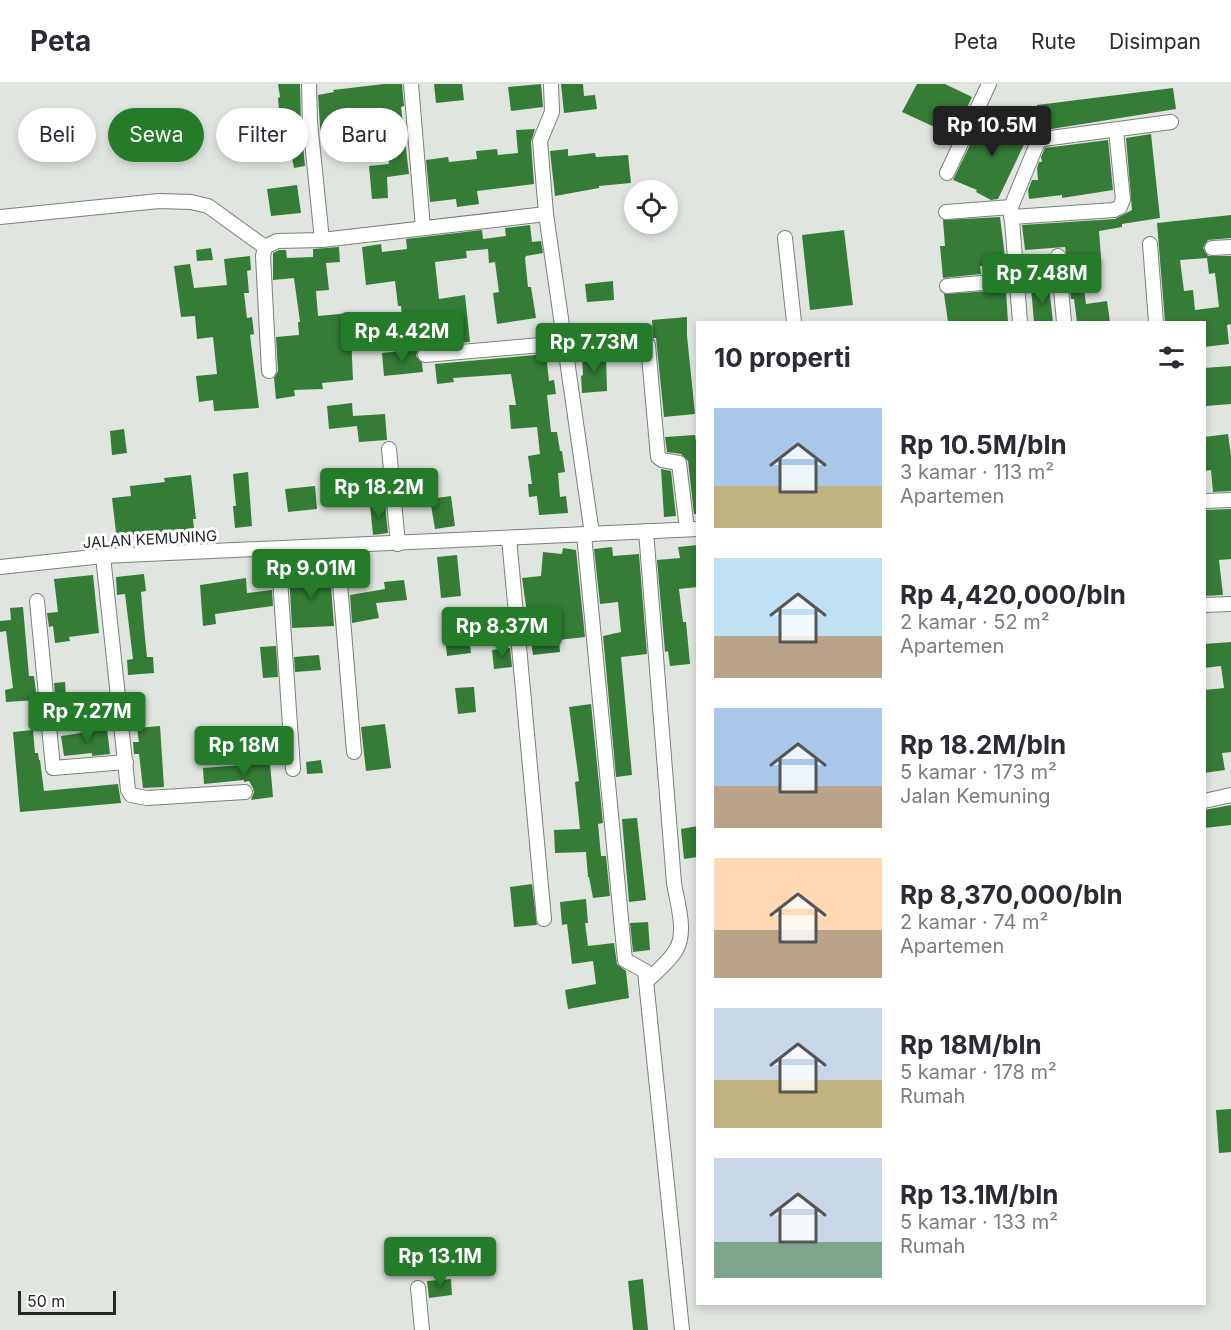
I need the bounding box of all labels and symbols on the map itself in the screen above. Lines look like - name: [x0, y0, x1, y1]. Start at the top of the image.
- pin: Rp 10.5M: [930, 106, 1054, 157]
- pin: Rp 7.48M: [980, 254, 1104, 305]
- pin: Rp 4.42M: [340, 312, 464, 363]
- pin: Rp 7.73M: [532, 323, 656, 374]
- pin: Rp 18.2M: [317, 468, 441, 519]
- street label: JALAN KEMUNING: [82, 526, 218, 552]
- pin: Rp 9.01M: [249, 549, 373, 600]
- pin: Rp 8.37M: [440, 607, 564, 658]
- pin: Rp 7.27M: [25, 692, 149, 743]
- pin: Rp 18M: [195, 726, 293, 777]
- pin: Rp 13.1M: [378, 1237, 502, 1288]
- scale bar: [18, 1288, 116, 1316]

